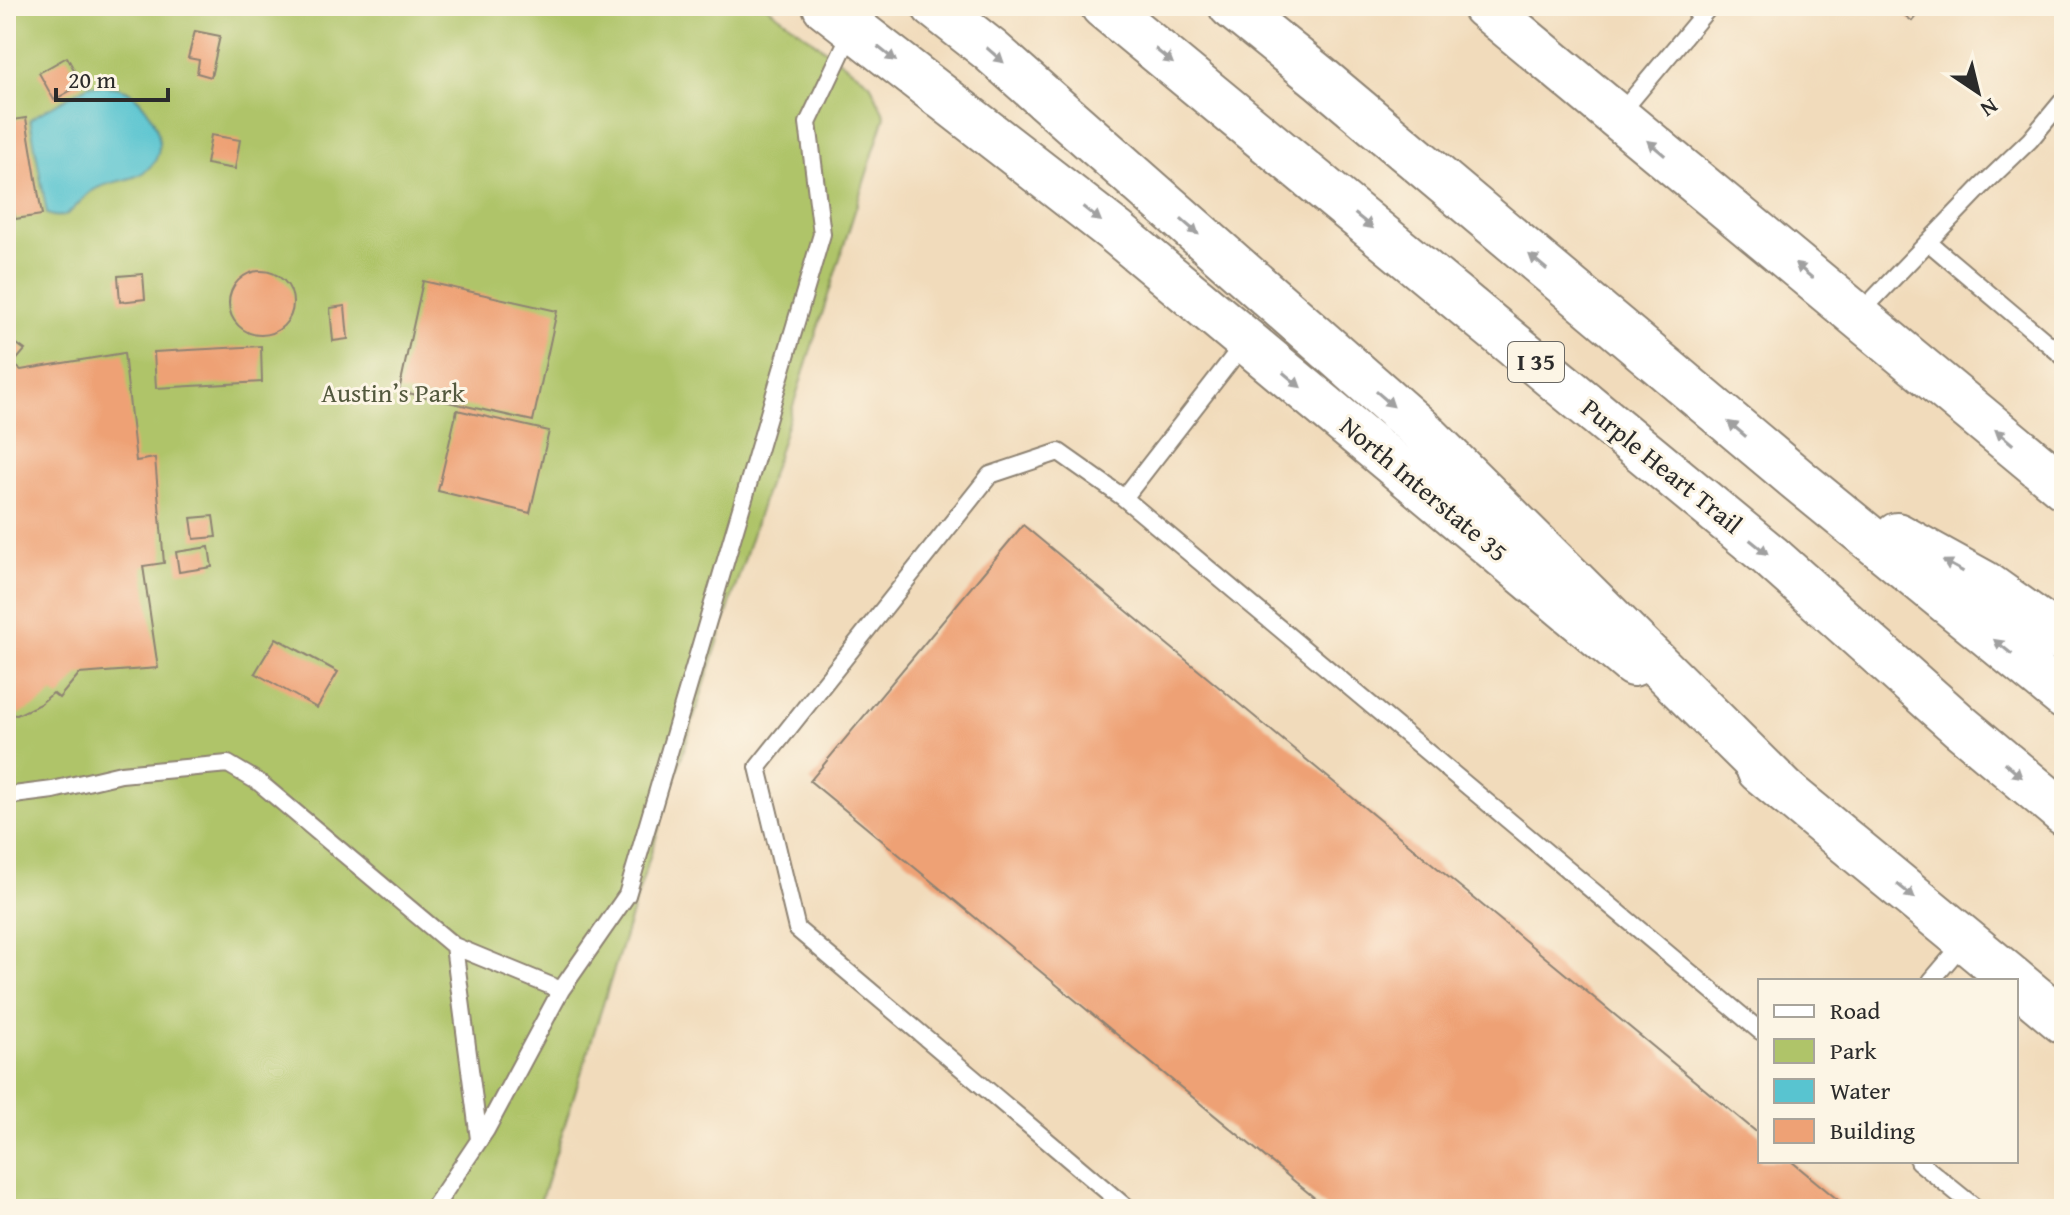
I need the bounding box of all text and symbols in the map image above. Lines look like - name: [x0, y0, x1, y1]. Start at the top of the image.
- one-way arrow: [877, 45, 897, 61]
- one-way arrow: [984, 46, 1004, 63]
- one-way arrow: [1153, 47, 1173, 64]
- scale bar: [56, 52, 168, 102]
- north arrow: [1938, 52, 2018, 132]
- text: 20 m: [68, 62, 116, 97]
- text: N: [1974, 91, 2005, 126]
- one-way arrow: [1646, 140, 1666, 157]
- one-way arrow: [1082, 205, 1102, 221]
- one-way arrow: [1354, 212, 1374, 229]
- one-way arrow: [1181, 217, 1200, 235]
- one-way arrow: [1529, 254, 1549, 271]
- one-way arrow: [1794, 263, 1814, 280]
- road number: I 35: [1508, 342, 1564, 382]
- one-way arrow: [1282, 371, 1302, 388]
- park label: Austin’s Park: [321, 373, 466, 412]
- street label: Purple Heart Trail: [1573, 388, 1751, 543]
- one-way arrow: [1376, 389, 1395, 407]
- street label: North Interstate 35: [1332, 406, 1517, 571]
- one-way arrow: [1728, 421, 1748, 438]
- one-way arrow: [1994, 429, 2014, 446]
- one-way arrow: [1749, 538, 1769, 554]
- one-way arrow: [1942, 559, 1964, 573]
- one-way arrow: [1994, 639, 2014, 656]
- one-way arrow: [2002, 761, 2022, 778]
- one-way arrow: [1896, 882, 1916, 899]
- legend: [1758, 979, 2018, 1163]
- text: Road: [1830, 993, 1880, 1028]
- text: Park: [1830, 1033, 1877, 1068]
- text: Water: [1830, 1073, 1891, 1108]
- text: Building: [1830, 1113, 1915, 1148]

